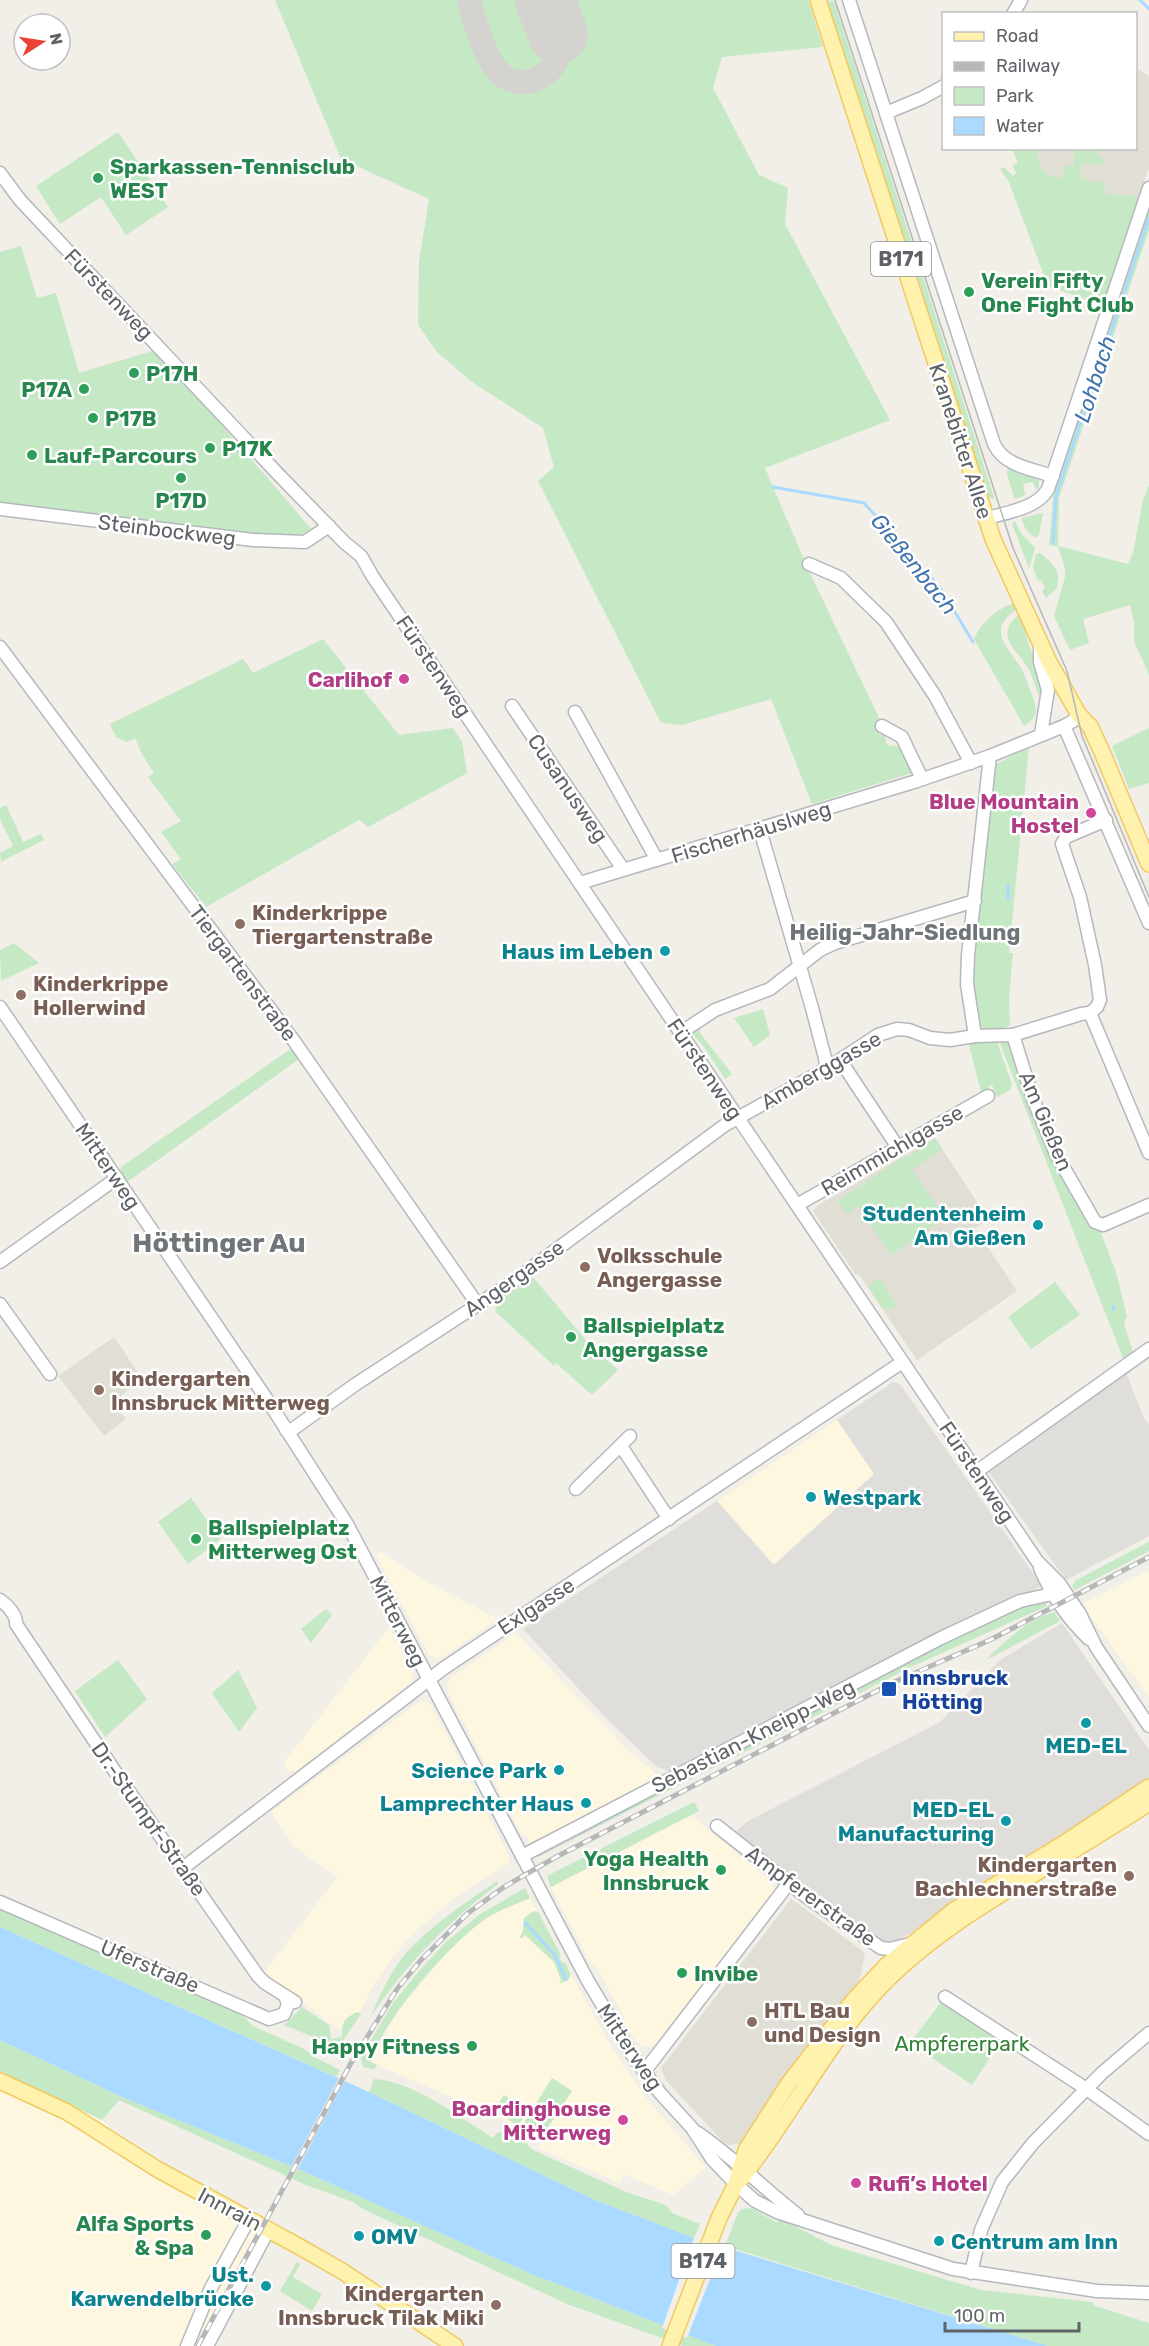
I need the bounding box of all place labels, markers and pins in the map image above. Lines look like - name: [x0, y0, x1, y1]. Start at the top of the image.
- place label: Sparkassen-Tennisclub WEST: [110, 154, 355, 203]
- marker: Sparkassen-Tennisclub WEST: [91, 171, 105, 185]
- place label: Verein Fifty One Fight Club: [981, 268, 1134, 317]
- marker: Verein Fifty One Fight Club: [962, 285, 976, 299]
- place label: P17H: [146, 361, 198, 386]
- marker: P17H: [127, 366, 141, 380]
- place label: P17A: [21, 377, 72, 402]
- marker: P17A: [77, 382, 91, 396]
- place label: P17B: [105, 406, 156, 431]
- marker: P17B: [86, 411, 100, 425]
- place label: P17K: [222, 436, 273, 461]
- marker: P17K: [203, 441, 217, 455]
- place label: Lauf-Parcours: [44, 443, 197, 468]
- marker: Lauf-Parcours: [25, 448, 39, 462]
- marker: P17D: [174, 471, 188, 485]
- place label: P17D: [155, 488, 207, 513]
- place label: Carlihof: [308, 667, 393, 692]
- marker: Carlihof: [397, 672, 411, 686]
- place label: Blue Mountain Hostel: [929, 789, 1079, 838]
- marker: Blue Mountain Hostel: [1084, 806, 1098, 820]
- place label: Kinderkrippe Tiergartenstraße: [252, 900, 433, 949]
- marker: Kinderkrippe Tiergartenstraße: [233, 917, 247, 931]
- place label: Haus im Leben: [502, 939, 653, 964]
- marker: Haus im Leben: [658, 944, 672, 958]
- place label: Kinderkrippe Hollerwind: [33, 971, 169, 1020]
- marker: Kinderkrippe Hollerwind: [14, 988, 28, 1002]
- place label: Studentenheim Am Gießen: [863, 1201, 1026, 1250]
- marker: Studentenheim Am Gießen: [1031, 1218, 1045, 1232]
- place label: Volksschule Angergasse: [597, 1243, 723, 1292]
- marker: Volksschule Angergasse: [578, 1260, 592, 1274]
- place label: Ballspielplatz Angergasse: [583, 1313, 725, 1362]
- marker: Ballspielplatz Angergasse: [564, 1330, 578, 1344]
- place label: Kindergarten Innsbruck Mitterweg: [111, 1366, 330, 1415]
- marker: Kindergarten Innsbruck Mitterweg: [92, 1383, 106, 1397]
- place label: Westpark: [823, 1485, 922, 1510]
- marker: Westpark: [804, 1490, 818, 1504]
- place label: Ballspielplatz Mitterweg Ost: [208, 1515, 357, 1564]
- marker: Ballspielplatz Mitterweg Ost: [189, 1532, 203, 1546]
- place label: Innsbruck Hötting: [902, 1665, 1009, 1714]
- marker: Innsbruck Hötting: [880, 1680, 898, 1698]
- marker: MED-EL: [1079, 1716, 1093, 1730]
- place label: MED-EL: [1045, 1733, 1127, 1758]
- place label: Science Park: [411, 1758, 548, 1783]
- marker: Science Park: [552, 1763, 566, 1777]
- place label: Lamprechter Haus: [380, 1791, 574, 1816]
- marker: Lamprechter Haus: [579, 1796, 593, 1810]
- place label: MED-EL Manufacturing: [838, 1797, 994, 1846]
- marker: MED-EL Manufacturing: [999, 1814, 1013, 1828]
- place label: Yoga Health Innsbruck: [584, 1846, 710, 1895]
- place label: Kindergarten Bachlechnerstraße: [915, 1852, 1117, 1901]
- marker: Yoga Health Innsbruck: [714, 1863, 728, 1877]
- marker: Kindergarten Bachlechnerstraße: [1122, 1869, 1136, 1883]
- place label: Invibe: [694, 1961, 758, 1986]
- marker: Invibe: [675, 1966, 689, 1980]
- place label: HTL Bau und Design: [764, 1998, 881, 2047]
- marker: HTL Bau und Design: [745, 2015, 759, 2029]
- place label: Happy Fitness: [311, 2034, 460, 2059]
- marker: Happy Fitness: [465, 2039, 479, 2053]
- place label: Boardinghouse Mitterweg: [451, 2096, 611, 2145]
- marker: Boardinghouse Mitterweg: [616, 2113, 630, 2127]
- place label: Rufi’s Hotel: [868, 2171, 988, 2196]
- marker: Rufi’s Hotel: [849, 2176, 863, 2190]
- place label: Alfa Sports & Spa: [76, 2211, 194, 2260]
- place label: OMV: [371, 2224, 418, 2249]
- marker: Alfa Sports & Spa: [199, 2228, 213, 2242]
- marker: OMV: [352, 2229, 366, 2243]
- place label: Centrum am Inn: [951, 2229, 1118, 2254]
- marker: Centrum am Inn: [932, 2234, 946, 2248]
- place label: Ust. Karwendelbrücke: [70, 2262, 254, 2311]
- marker: Ust. Karwendelbrücke: [259, 2279, 273, 2293]
- place label: Kindergarten Innsbruck Tilak Miki: [278, 2281, 484, 2330]
- marker: Kindergarten Innsbruck Tilak Miki: [489, 2298, 503, 2312]

